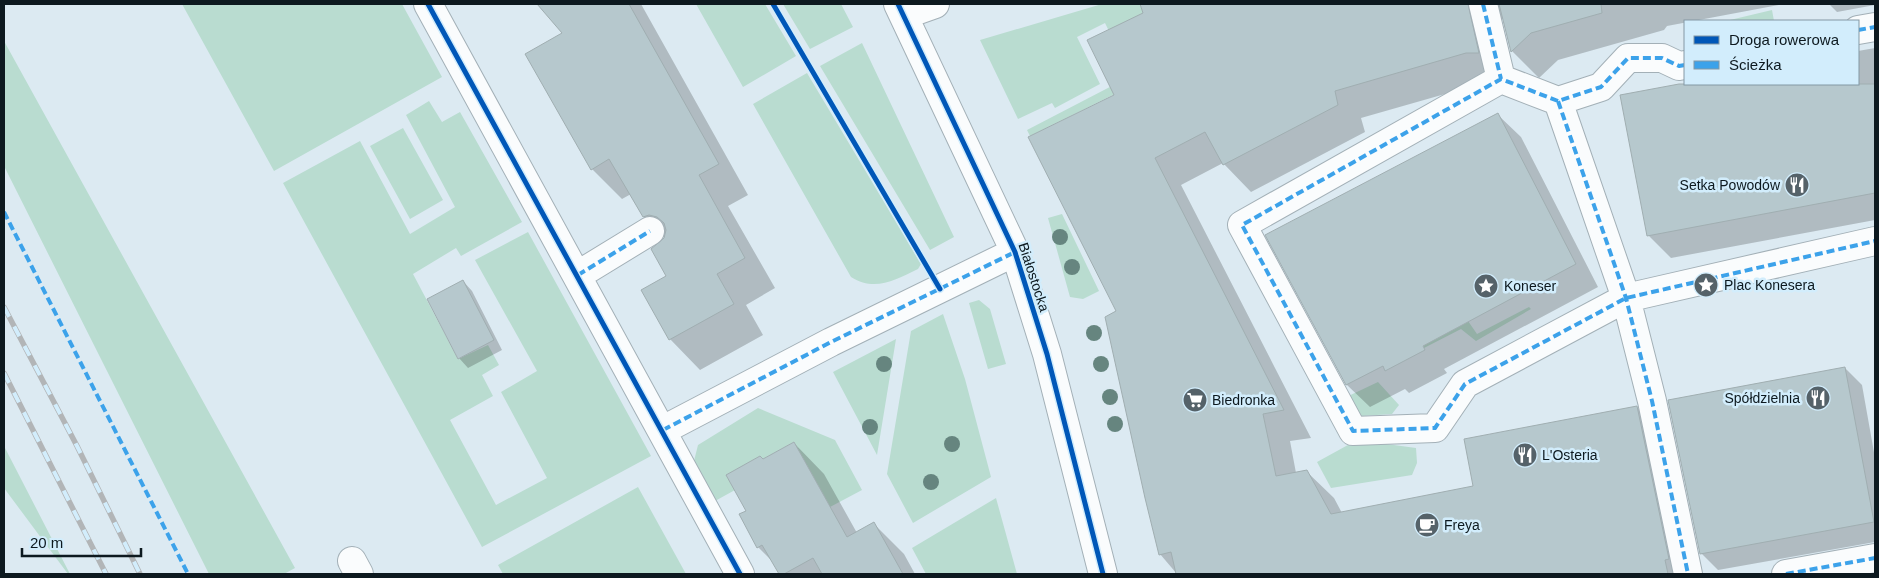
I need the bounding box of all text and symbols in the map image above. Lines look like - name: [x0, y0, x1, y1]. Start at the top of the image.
- legend: [1684, 20, 1859, 85]
- text: Droga rowerowa: [1729, 31, 1840, 48]
- text: Ścieżka: [1729, 56, 1782, 73]
- restaurant icon: Setka Powodów: [1784, 172, 1810, 198]
- place label: Setka Powodów: [1680, 177, 1781, 193]
- street label: Białostocka: [1015, 240, 1053, 314]
- place icon: Plac Konesera: [1693, 272, 1719, 298]
- place icon: Koneser: [1473, 273, 1499, 299]
- place label: Plac Konesera: [1724, 277, 1815, 293]
- place label: Koneser: [1504, 278, 1556, 294]
- restaurant icon: Spółdzielnia: [1805, 385, 1831, 411]
- supermarket icon: Biedronka: [1182, 387, 1208, 413]
- place label: Spółdzielnia: [1725, 390, 1800, 406]
- place label: Biedronka: [1212, 392, 1275, 408]
- restaurant icon: L'Osteria: [1512, 442, 1538, 468]
- place label: L'Osteria: [1542, 447, 1598, 463]
- cafe icon: Freya: [1414, 512, 1440, 538]
- place label: Freya: [1444, 517, 1480, 533]
- scale bar: [22, 526, 141, 558]
- text: 20 m: [30, 534, 63, 551]

